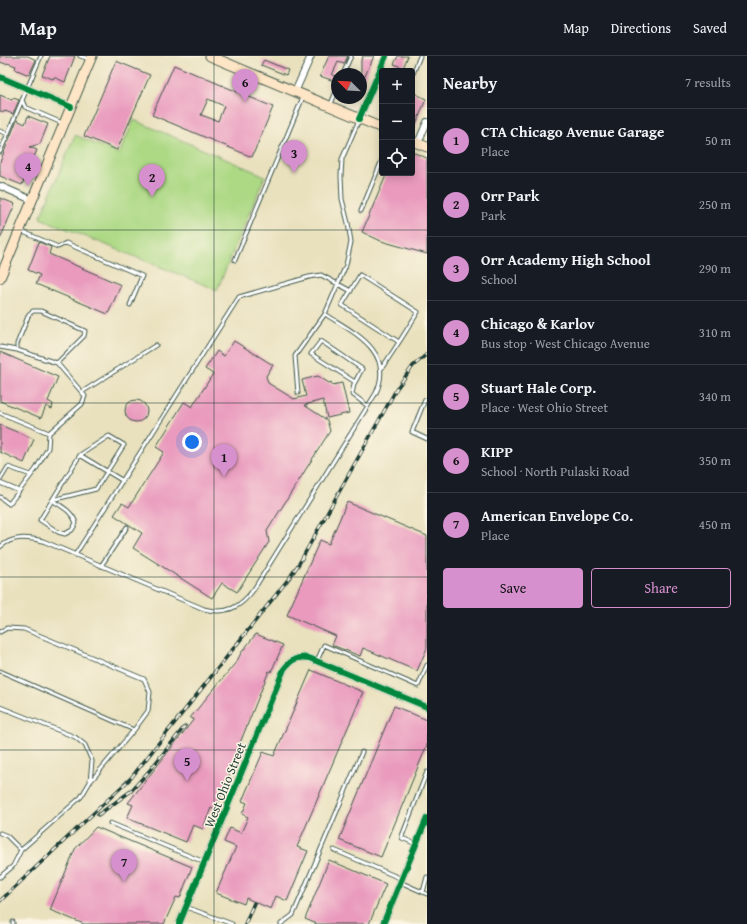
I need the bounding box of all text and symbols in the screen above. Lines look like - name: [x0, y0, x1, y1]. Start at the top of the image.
- text: Map: [20, 14, 57, 42]
- text: Map: [563, 18, 589, 38]
- text: Directions: [611, 18, 671, 38]
- text: Saved: [693, 18, 727, 38]
- north arrow: [331, 68, 367, 104]
- map controls: [379, 68, 415, 176]
- button: +: [379, 68, 415, 104]
- pin: 6: [232, 69, 258, 102]
- text: Nearby: [443, 70, 497, 95]
- text: 7 results: [685, 73, 731, 92]
- button: −: [379, 104, 415, 140]
- text: CTA Chicago Avenue Garage: [481, 121, 664, 142]
- text: 1: [453, 131, 459, 150]
- text: 50 m: [705, 131, 731, 150]
- pin: 3: [281, 140, 307, 173]
- button: locate: [379, 140, 415, 176]
- text: Place: [481, 142, 510, 161]
- pin: 4: [15, 153, 41, 186]
- pin: 2: [139, 164, 165, 197]
- text: Orr Park: [481, 185, 539, 206]
- text: 2: [453, 195, 459, 214]
- text: 250 m: [699, 195, 731, 214]
- text: Park: [481, 206, 506, 225]
- text: Orr Academy High School: [481, 249, 651, 270]
- text: 3: [453, 259, 459, 278]
- text: 290 m: [699, 259, 731, 278]
- text: School: [481, 270, 517, 289]
- text: Chicago & Karlov: [481, 313, 595, 334]
- text: 4: [453, 323, 459, 342]
- text: 310 m: [699, 323, 731, 342]
- text: Bus stop · West Chicago Avenue: [481, 334, 650, 353]
- text: Stuart Hale Corp.: [481, 377, 596, 398]
- text: 5: [453, 387, 459, 406]
- text: 340 m: [699, 387, 731, 406]
- text: Place · West Ohio Street: [481, 398, 608, 417]
- your location: [182, 432, 202, 452]
- text: KIPP: [481, 441, 513, 462]
- pin: 1: [211, 444, 237, 477]
- text: 6: [453, 451, 459, 470]
- text: 350 m: [699, 451, 731, 470]
- text: School · North Pulaski Road: [481, 462, 630, 481]
- text: American Envelope Co.: [481, 505, 633, 526]
- text: 7: [453, 515, 459, 534]
- text: 450 m: [699, 515, 731, 534]
- text: Place: [481, 526, 510, 545]
- button: Save: [443, 568, 583, 608]
- button: Share: [591, 568, 731, 608]
- street label: West Ohio Street: [199, 739, 251, 831]
- pin: 5: [174, 748, 200, 781]
- pin: 7: [111, 849, 137, 882]

